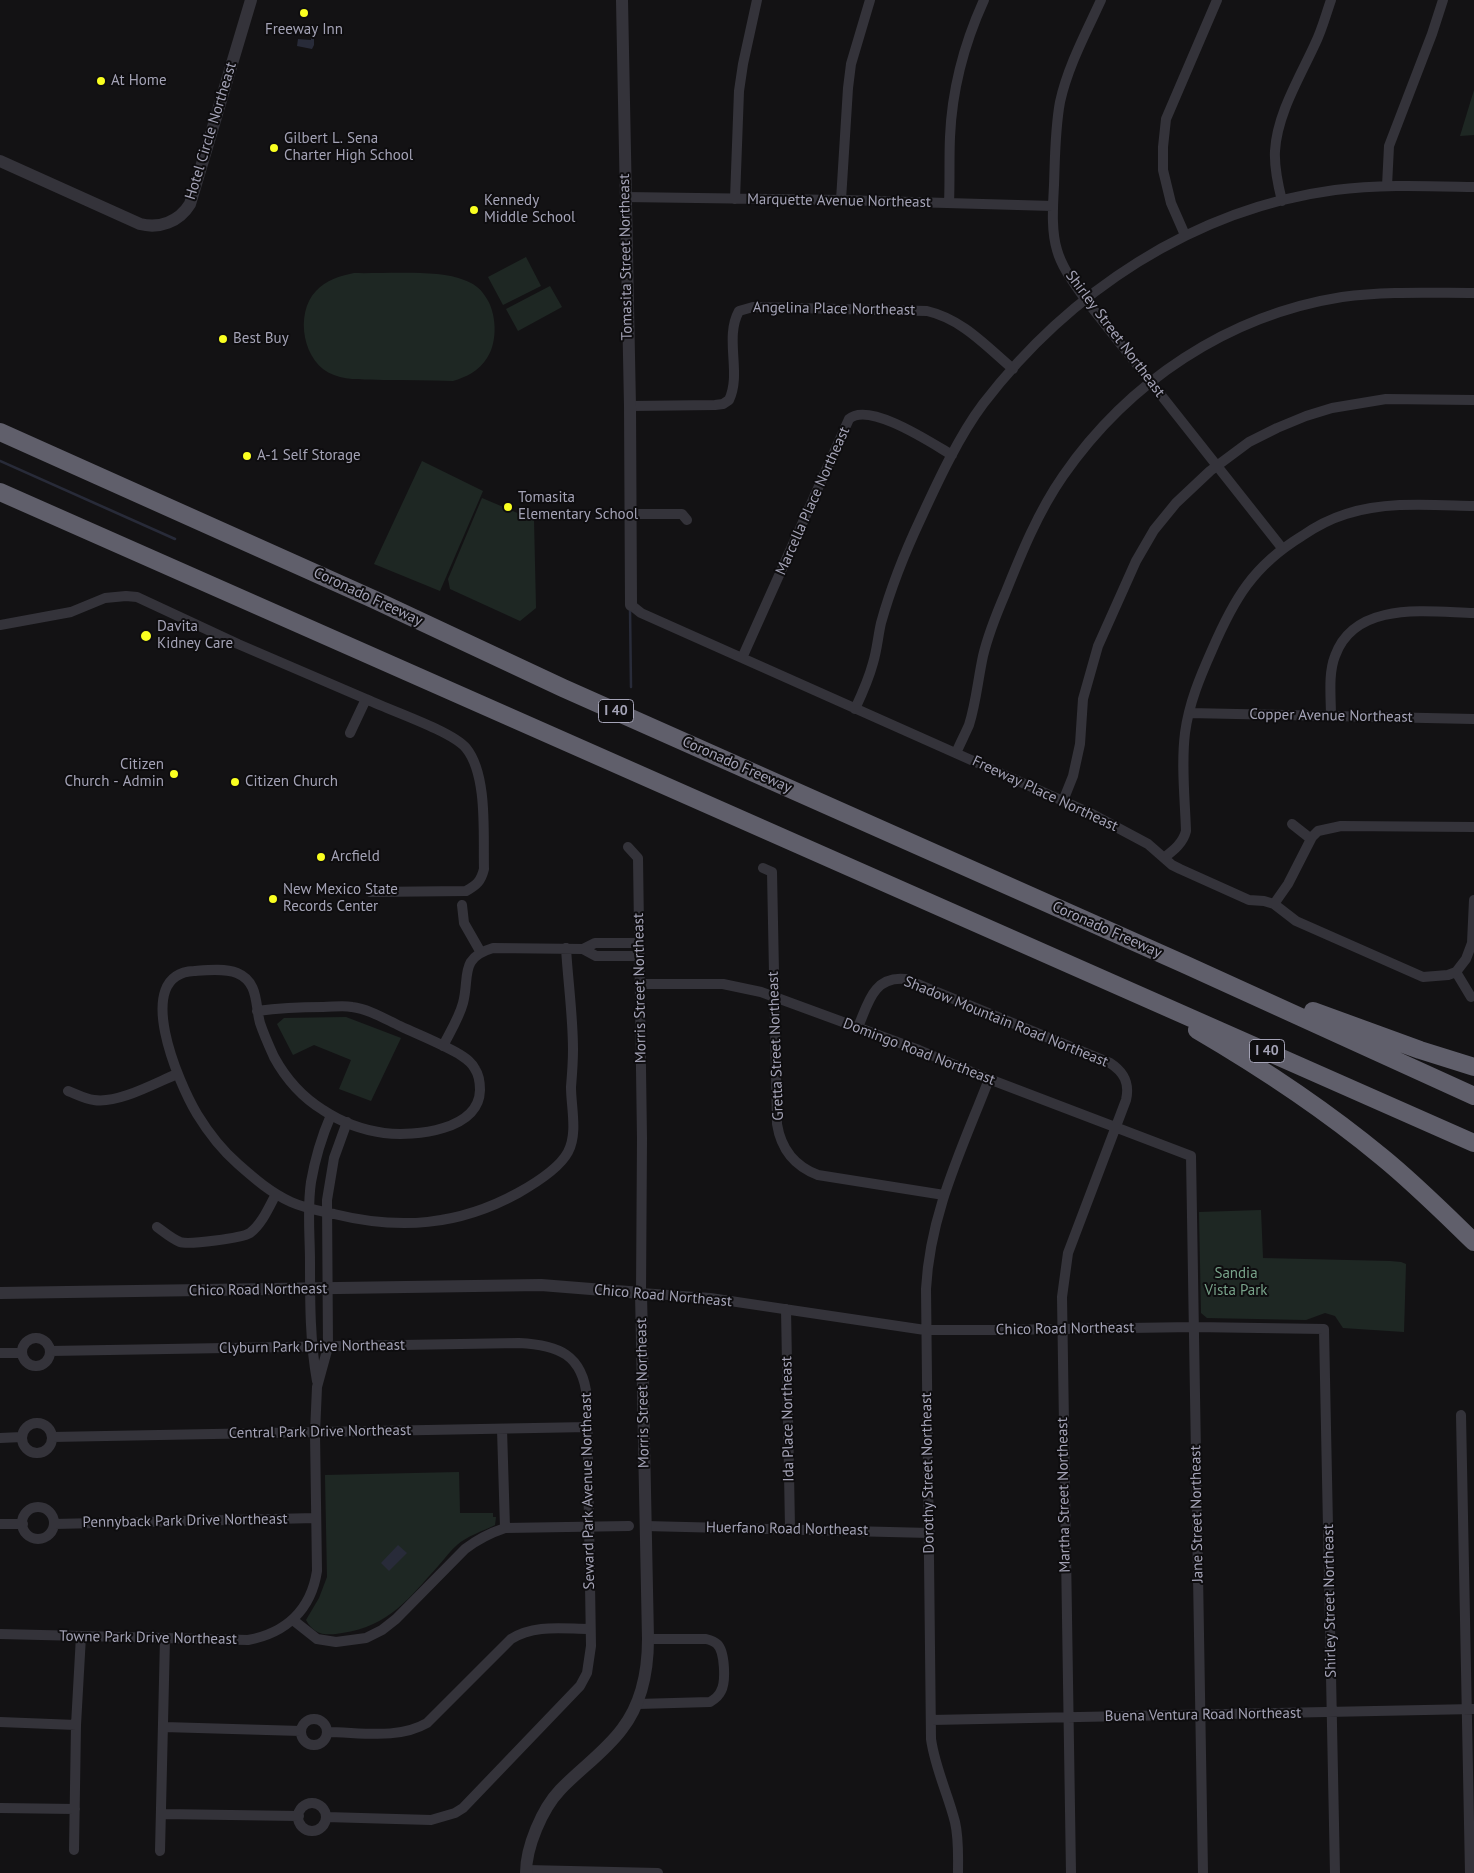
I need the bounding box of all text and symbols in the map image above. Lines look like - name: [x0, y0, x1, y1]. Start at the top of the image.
- marker: Freeway Inn: [298, 7, 310, 19]
- place label: Freeway Inn: [265, 21, 343, 39]
- street label: Hotel Circle Northeast: [181, 60, 241, 202]
- place label: At Home: [111, 72, 167, 90]
- marker: At Home: [95, 75, 107, 87]
- place label: Gilbert L. Sena Charter High School: [284, 130, 413, 165]
- marker: Gilbert L. Sena Charter High School: [268, 142, 280, 154]
- street label: Tomasita Street Northeast: [616, 174, 636, 340]
- street label: Marquette Avenue Northeast: [747, 190, 931, 212]
- place label: Kennedy Middle School: [484, 192, 575, 227]
- marker: Kennedy Middle School: [468, 204, 480, 216]
- street label: Shirley Street Northeast: [1062, 267, 1168, 401]
- street label: Angelina Place Northeast: [753, 299, 915, 319]
- place label: Best Buy: [233, 330, 289, 348]
- marker: Best Buy: [217, 333, 229, 345]
- street label: Marcella Place Northeast: [772, 424, 854, 578]
- place label: A-1 Self Storage: [257, 447, 361, 465]
- marker: A-1 Self Storage: [241, 450, 253, 462]
- place label: Tomasita Elementary School: [518, 489, 638, 524]
- marker: Tomasita Elementary School: [502, 501, 514, 513]
- street label: Coronado Freeway: [311, 564, 425, 630]
- place label: Davita Kidney Care: [157, 618, 233, 653]
- marker: Davita Kidney Care: [139, 629, 153, 643]
- road number: I 40: [598, 699, 634, 722]
- street label: Copper Avenue Northeast: [1249, 706, 1413, 726]
- street label: Coronado Freeway: [679, 733, 795, 797]
- street label: Freeway Place Northeast: [969, 752, 1121, 836]
- place label: Citizen Church - Admin: [64, 756, 164, 791]
- marker: Citizen Church - Admin: [168, 768, 180, 780]
- place label: Citizen Church: [245, 773, 338, 791]
- marker: Citizen Church: [229, 776, 241, 788]
- place label: Arcfield: [331, 848, 380, 866]
- marker: Arcfield: [315, 851, 327, 863]
- place label: New Mexico State Records Center: [283, 881, 398, 916]
- marker: New Mexico State Records Center: [267, 893, 279, 905]
- street label: Coronado Freeway: [1049, 898, 1165, 962]
- street label: Morris Street Northeast: [630, 913, 650, 1063]
- street label: Gretta Street Northeast: [764, 971, 788, 1121]
- street label: Shadow Mountain Road Northeast: [901, 973, 1111, 1071]
- street label: Domingo Road Northeast: [840, 1015, 998, 1089]
- road number: I 40: [1250, 1040, 1284, 1062]
- park label: Sandia Vista Park: [1205, 1265, 1267, 1300]
- street label: Chico Road Northeast: [189, 1280, 327, 1300]
- street label: Chico Road Northeast: [593, 1281, 733, 1311]
- street label: Morris Street Northeast: [633, 1318, 653, 1468]
- street label: Chico Road Northeast: [996, 1319, 1134, 1339]
- street label: Clyburn Park Drive Northeast: [219, 1336, 405, 1358]
- street label: Ida Place Northeast: [778, 1356, 798, 1482]
- street label: Seward Park Avenue Northeast: [577, 1392, 599, 1590]
- street label: Dorothy Street Northeast: [918, 1392, 938, 1554]
- street label: Martha Street Northeast: [1054, 1417, 1074, 1573]
- street label: Central Park Drive Northeast: [229, 1421, 411, 1443]
- street label: Jane Street Northeast: [1187, 1445, 1207, 1583]
- street label: Pennyback Park Drive Northeast: [82, 1510, 288, 1532]
- street label: Huerfano Road Northeast: [706, 1519, 868, 1539]
- street label: Shirley Street Northeast: [1320, 1524, 1340, 1678]
- street label: Towne Park Drive Northeast: [59, 1627, 237, 1649]
- street label: Buena Ventura Road Northeast: [1105, 1704, 1301, 1726]

